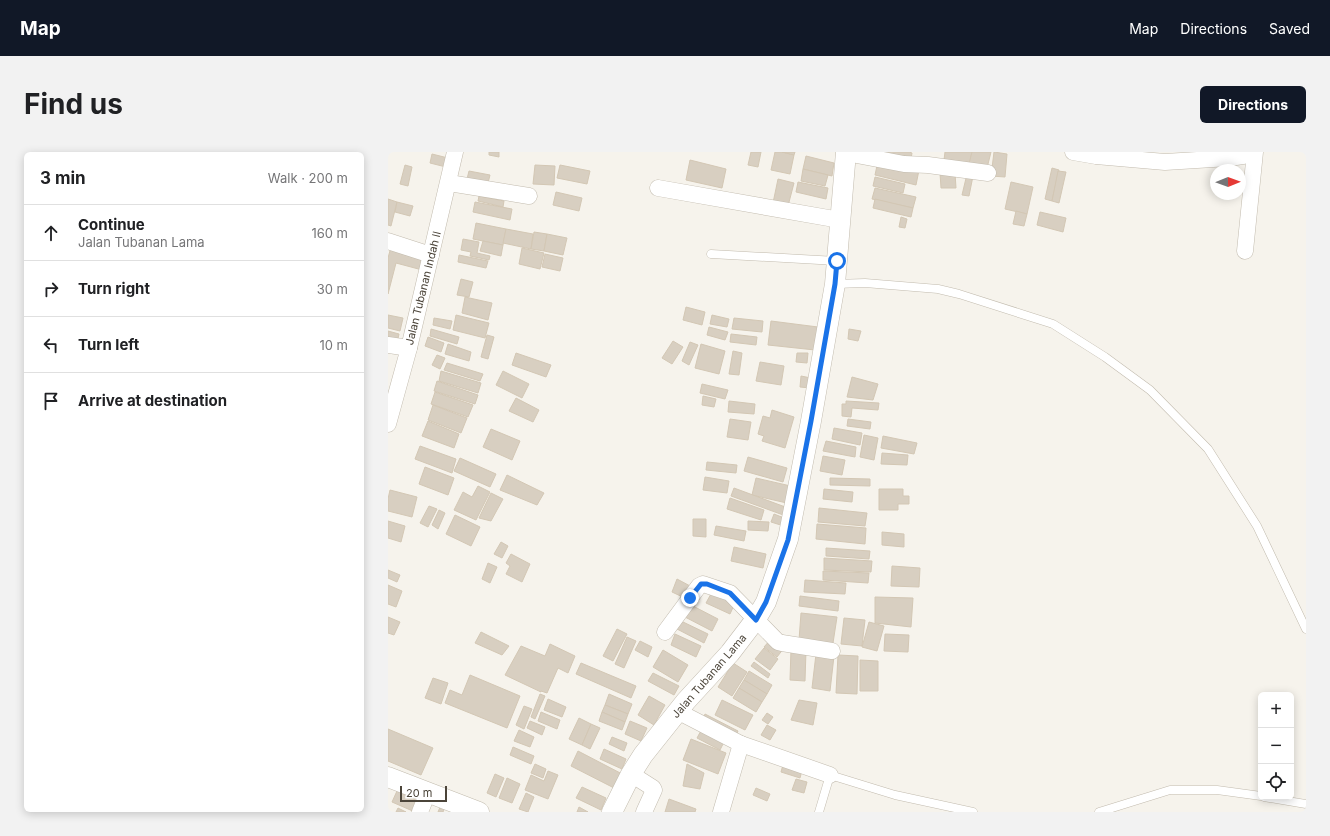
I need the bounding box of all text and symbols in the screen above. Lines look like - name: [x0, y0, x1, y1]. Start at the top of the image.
- text: Map: [20, 17, 61, 40]
- text: Map: [1129, 20, 1158, 37]
- text: Directions: [1180, 20, 1247, 37]
- text: Saved: [1269, 20, 1310, 37]
- button: Directions: [1200, 86, 1306, 123]
- text: Find us: [24, 87, 123, 121]
- north arrow: [1210, 164, 1246, 200]
- text: 3 min: [40, 168, 86, 188]
- text: Walk · 200 m: [268, 170, 348, 186]
- text: Continue: [78, 215, 145, 234]
- icon: ahead: [40, 222, 62, 244]
- text: 160 m: [311, 225, 348, 241]
- street label: Jalan Tubanan Indah II: [402, 230, 444, 346]
- text: Jalan Tubanan Lama: [78, 234, 205, 250]
- route start: [828, 252, 846, 270]
- icon: right: [40, 278, 62, 300]
- text: Turn right: [78, 279, 150, 298]
- text: 30 m: [317, 281, 348, 297]
- icon: left: [40, 334, 62, 356]
- text: Turn left: [78, 335, 139, 354]
- text: 10 m: [319, 337, 348, 353]
- icon: arrive: [40, 390, 62, 412]
- text: Arrive at destination: [78, 391, 227, 410]
- route end: [681, 589, 699, 607]
- street label: Jalan Tubanan Lama: [669, 631, 749, 721]
- map controls: [1258, 692, 1294, 800]
- button: +: [1258, 692, 1294, 728]
- button: −: [1258, 728, 1294, 764]
- button: locate: [1258, 764, 1294, 800]
- scale bar: [400, 784, 447, 803]
- text: 20 m: [406, 786, 432, 800]

